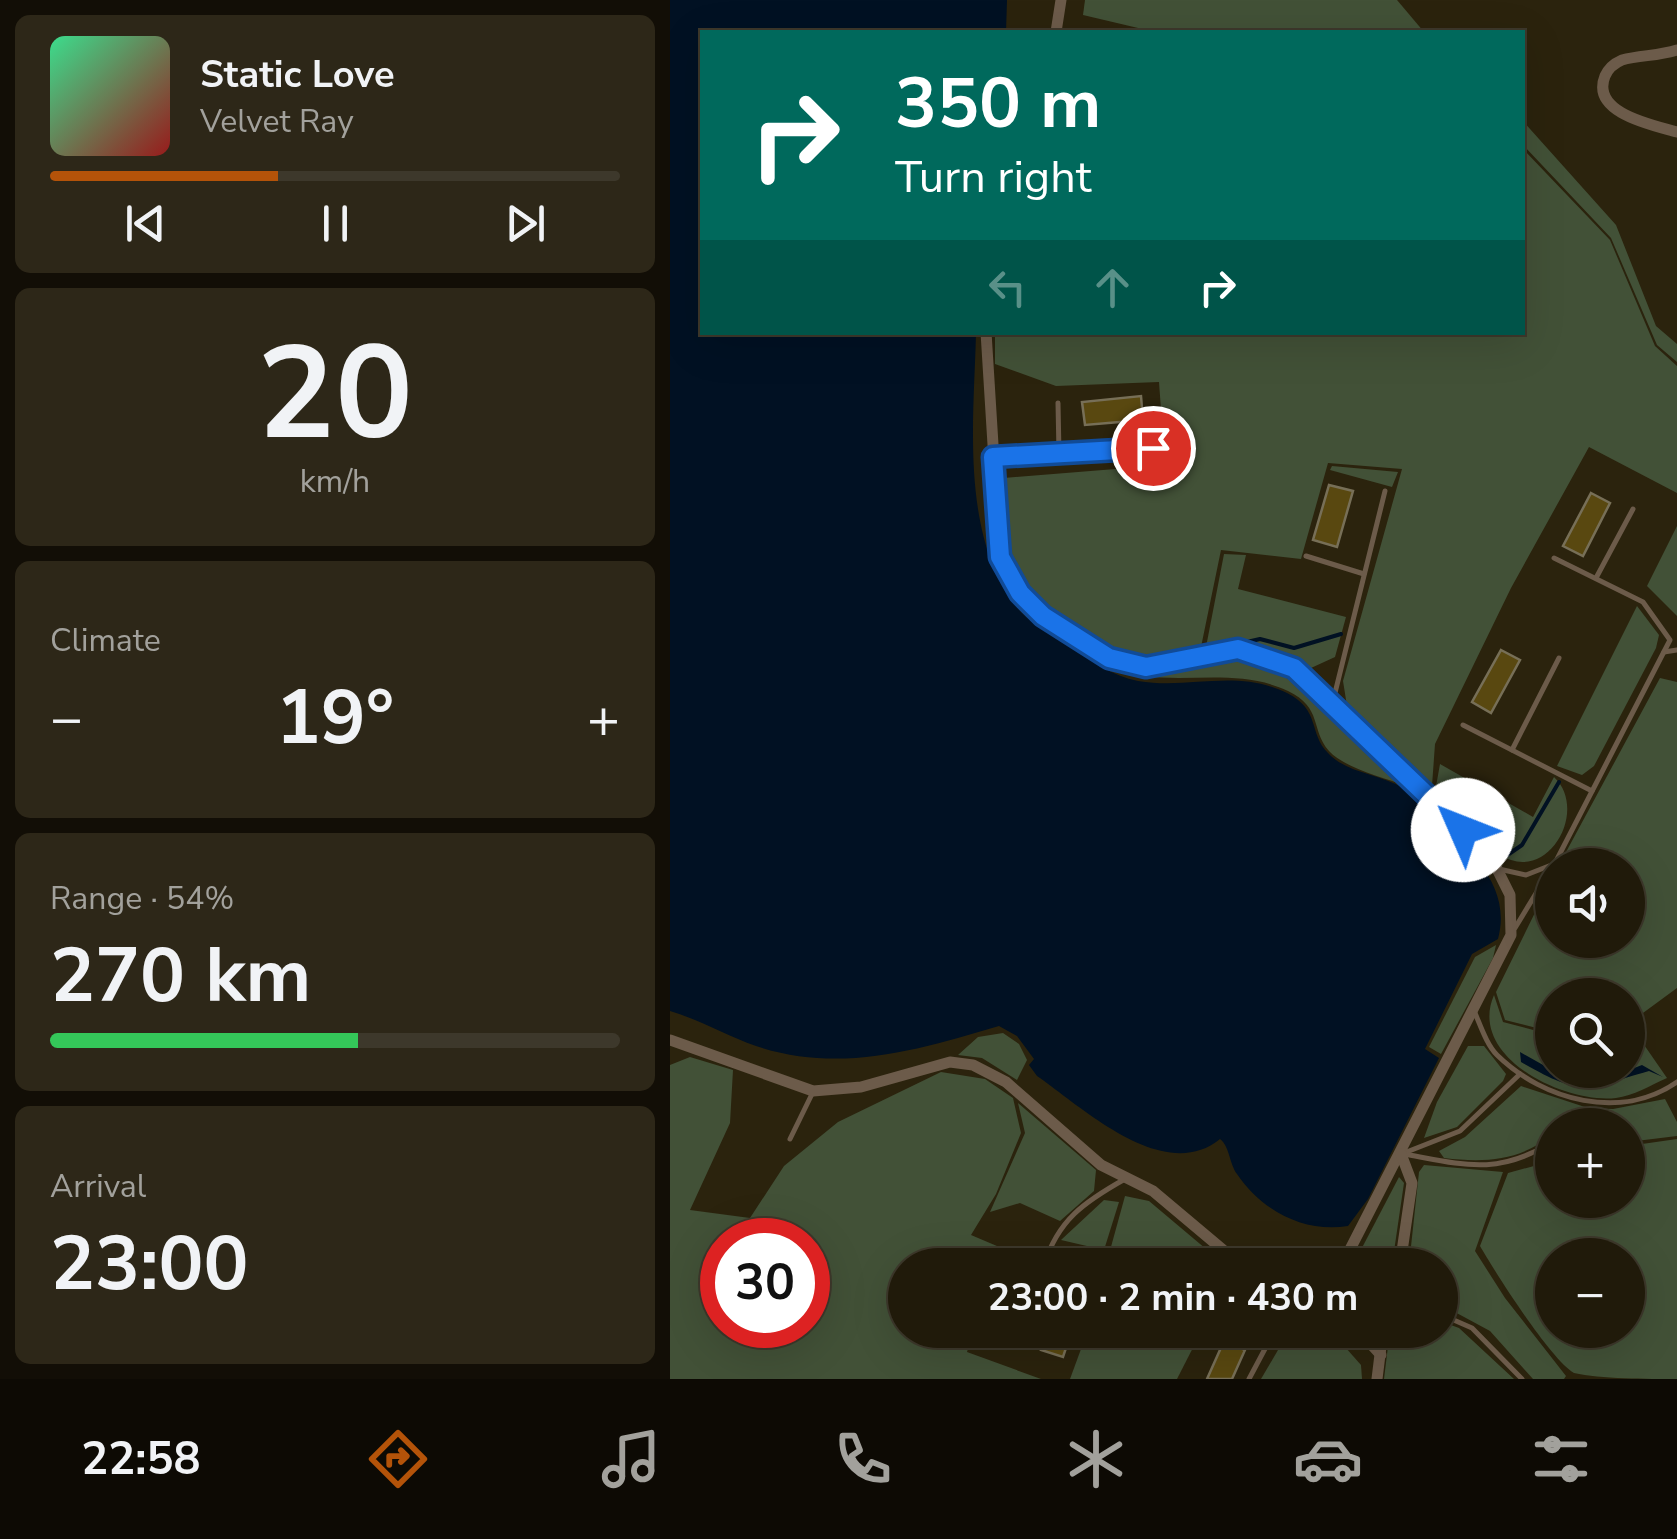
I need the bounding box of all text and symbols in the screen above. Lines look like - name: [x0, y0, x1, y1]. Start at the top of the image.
- text: Static Love: [200, 49, 395, 100]
- text: 350 m: [895, 56, 1101, 152]
- icon: right: [730, 70, 860, 200]
- text: Velvet Ray: [200, 100, 354, 143]
- text: Turn right: [895, 147, 1092, 208]
- icon: previous: [118, 196, 173, 251]
- icon: pause: [308, 196, 363, 251]
- icon: next: [498, 196, 553, 251]
- icon: left: [980, 260, 1035, 315]
- icon: ahead: [1085, 260, 1140, 315]
- icon: right: [1190, 260, 1245, 315]
- text: 20: [257, 306, 413, 483]
- pin: [1111, 406, 1196, 491]
- icon: arrive: [1126, 421, 1181, 476]
- text: km/h: [300, 460, 370, 503]
- text: Climate: [50, 619, 161, 662]
- text: 19°: [276, 667, 394, 769]
- text: −: [50, 681, 83, 756]
- text: +: [587, 681, 620, 756]
- position arrow: [1411, 778, 1515, 882]
- map controls: [1535, 848, 1645, 1348]
- button: sound: [1535, 848, 1645, 958]
- text: Range · 54%: [50, 877, 234, 920]
- text: 270 km: [50, 925, 311, 1027]
- button: search: [1535, 978, 1645, 1088]
- button: +: [1535, 1108, 1645, 1218]
- text: Arrival: [50, 1165, 146, 1208]
- text: 23:00: [50, 1213, 249, 1315]
- speed limit sign: 30: [700, 1218, 830, 1348]
- button: −: [1535, 1238, 1645, 1348]
- text: 23:00 · 2 min · 430 m: [988, 1272, 1358, 1323]
- icon: directions: [363, 1424, 433, 1494]
- icon: music: [596, 1424, 666, 1494]
- icon: phone: [828, 1424, 898, 1494]
- icon: climate: [1061, 1424, 1131, 1494]
- icon: car: [1293, 1424, 1363, 1494]
- icon: filters: [1526, 1424, 1596, 1494]
- text: 22:58: [81, 1429, 200, 1490]

